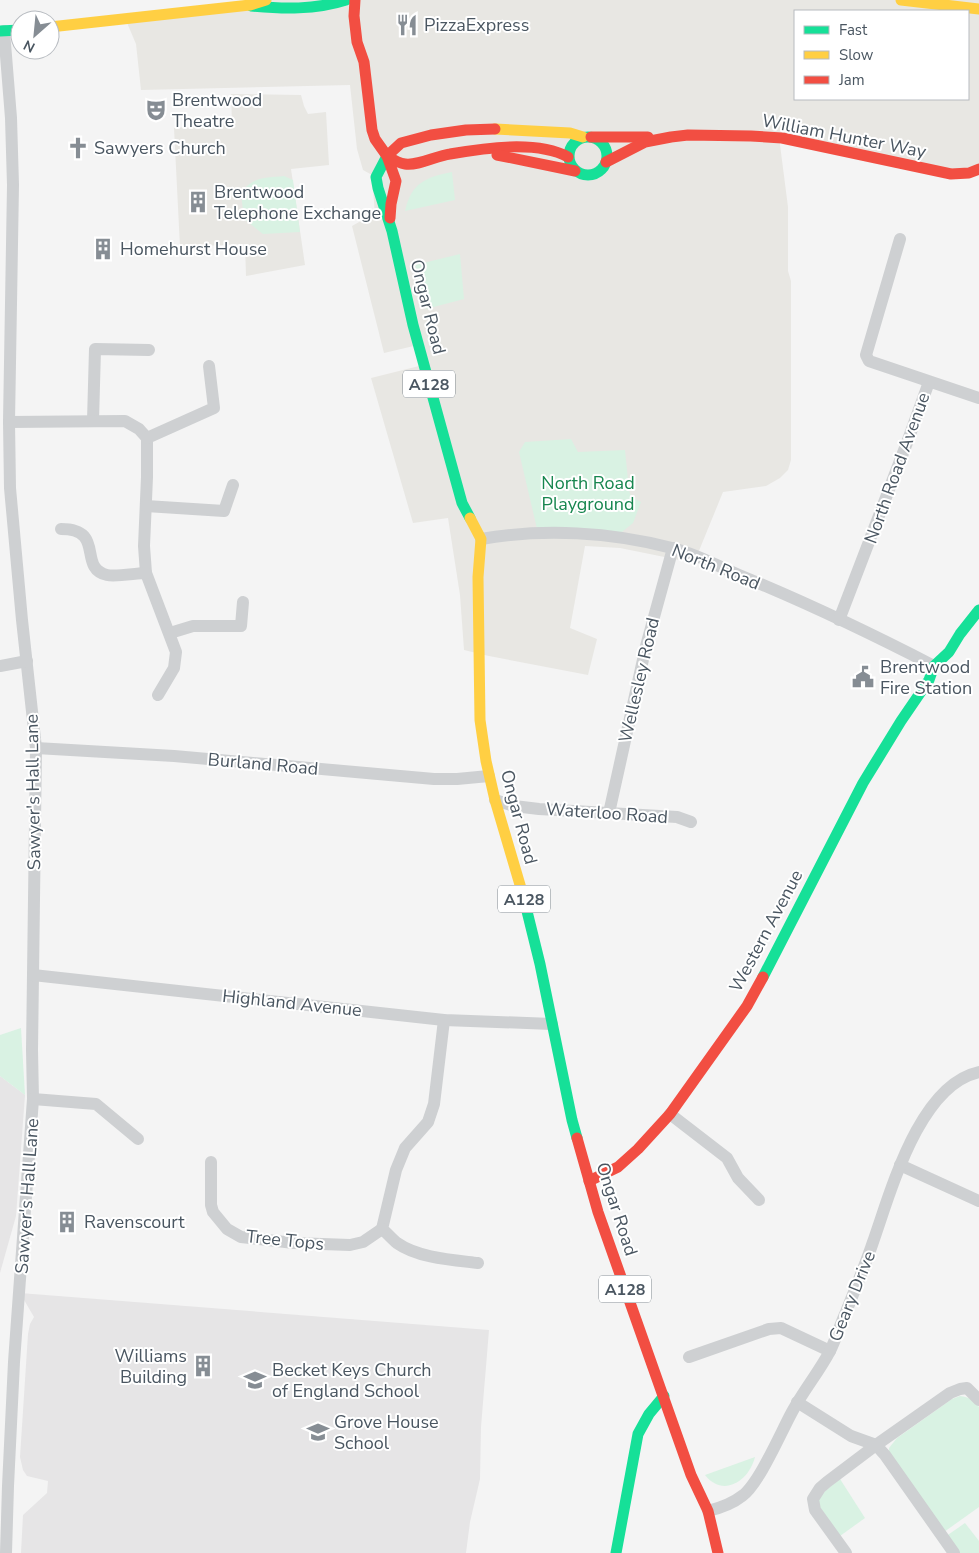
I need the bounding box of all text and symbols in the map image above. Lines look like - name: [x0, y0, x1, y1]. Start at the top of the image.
- north arrow: [10, 10, 60, 60]
- legend: [794, 10, 969, 100]
- restaurant icon: PizzaExpress: [394, 12, 420, 38]
- place label: PizzaExpress: [424, 13, 529, 37]
- text: Fast: [839, 20, 868, 40]
- text: N: [20, 35, 38, 57]
- text: Slow: [839, 45, 874, 65]
- text: Jam: [838, 70, 865, 90]
- place label: Brentwood Theatre: [172, 88, 262, 133]
- theatre icon: Brentwood Theatre: [143, 97, 169, 123]
- street label: William Hunter Way: [760, 108, 929, 164]
- church icon: Sawyers Church: [65, 135, 91, 161]
- place label: Sawyers Church: [94, 136, 226, 160]
- place label: Brentwood Telephone Exchange: [214, 180, 381, 225]
- building icon: Brentwood Telephone Exchange: [185, 189, 211, 215]
- building icon: Homehurst House: [90, 236, 116, 262]
- place label: Homehurst House: [120, 237, 267, 261]
- street label: Ongar Road: [405, 257, 451, 357]
- road number: A128: [403, 370, 455, 398]
- street label: North Road Avenue: [859, 389, 935, 547]
- park label: North Road Playground: [541, 471, 635, 516]
- street label: North Road: [668, 538, 764, 596]
- street label: Wellesley Road: [613, 615, 665, 745]
- place label: Brentwood Fire Station: [880, 655, 972, 700]
- public building icon: Brentwood Fire Station: [850, 664, 876, 690]
- street label: Sawyer's Hall Lane: [20, 714, 46, 870]
- street label: Burland Road: [207, 747, 319, 781]
- street label: Ongar Road: [495, 767, 543, 867]
- street label: Waterloo Road: [545, 797, 669, 829]
- street label: Western Avenue: [724, 866, 808, 996]
- road number: A128: [498, 886, 550, 912]
- street label: Highland Avenue: [221, 984, 363, 1022]
- street label: Sawyer's Hall Lane: [10, 1117, 44, 1275]
- street label: Ongar Road: [591, 1159, 643, 1259]
- building icon: Ravenscourt: [54, 1209, 80, 1235]
- place label: Ravenscourt: [84, 1210, 185, 1234]
- street label: Tree Tops: [245, 1224, 325, 1256]
- street label: Geary Drive: [823, 1247, 881, 1345]
- road number: A128: [599, 1276, 651, 1302]
- place label: Williams Building: [115, 1344, 187, 1389]
- building icon: Williams Building: [190, 1353, 216, 1379]
- place label: Becket Keys Church of England School: [272, 1358, 432, 1403]
- school or university icon: Becket Keys Church of England School: [242, 1367, 268, 1393]
- place label: Grove House School: [334, 1410, 439, 1455]
- school or university icon: Grove House School: [305, 1419, 331, 1445]

